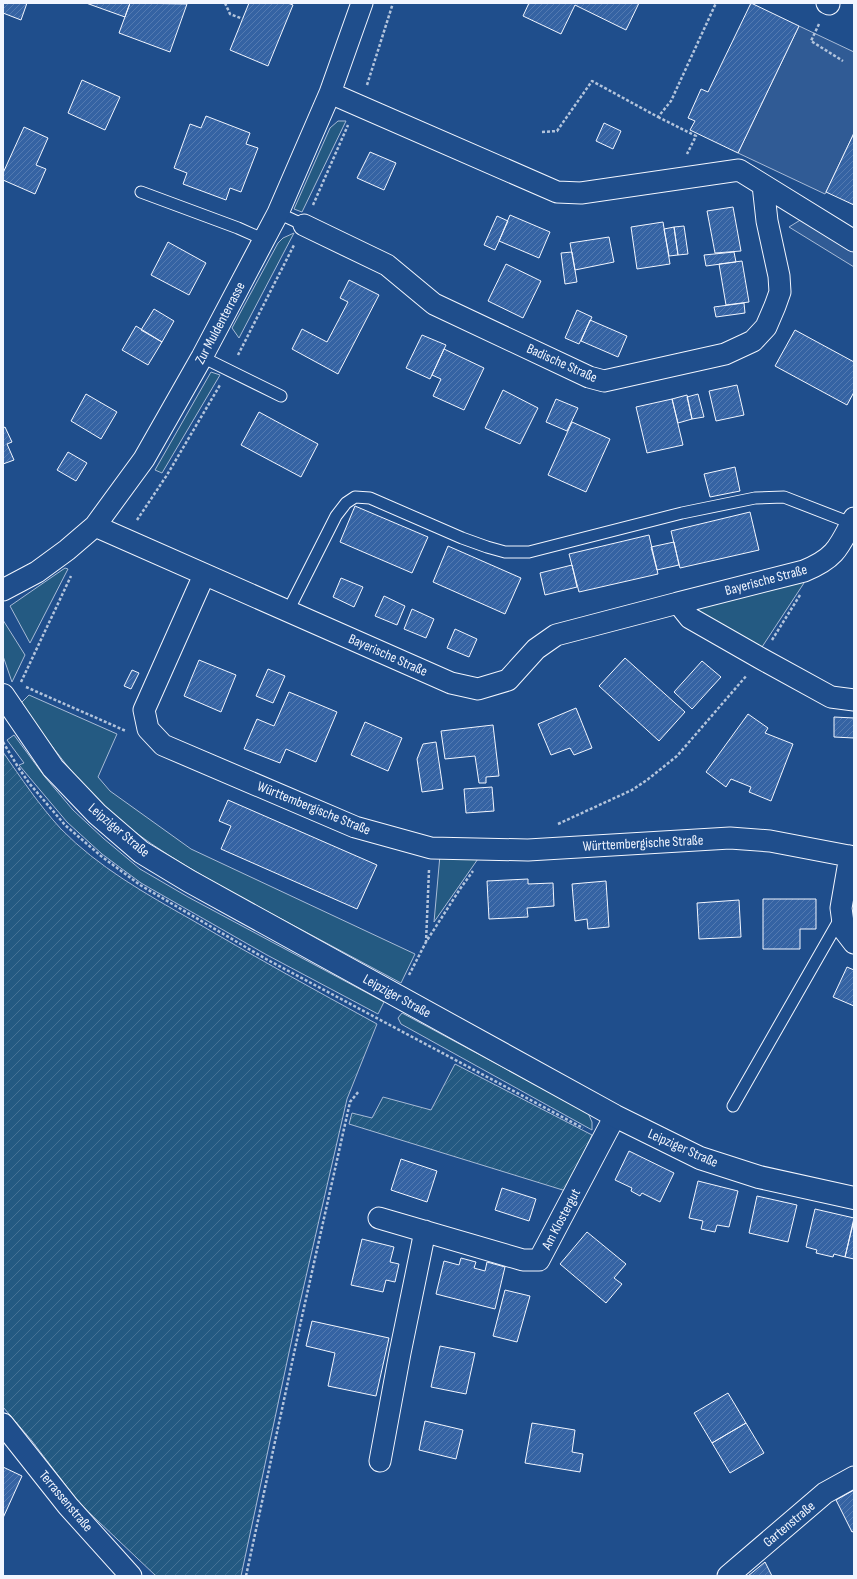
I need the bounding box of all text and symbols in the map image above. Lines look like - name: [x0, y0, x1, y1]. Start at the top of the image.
- street label: Zur Muldenterrasse: [191, 279, 249, 367]
- street label: Badische Straße: [524, 340, 600, 386]
- street label: Bayerische Straße: [723, 561, 809, 599]
- street label: Bayerische Straße: [346, 630, 430, 680]
- street label: Württembergische Straße: [255, 778, 373, 838]
- street label: Leipziger Straße: [85, 799, 153, 861]
- street label: Württembergische Straße: [582, 831, 704, 855]
- street label: Leipziger Straße: [360, 970, 434, 1022]
- street label: Leipziger Straße: [645, 1125, 721, 1171]
- street label: Am Klostergut: [537, 1186, 584, 1253]
- street label: Terrassenstraße: [35, 1467, 97, 1535]
- street label: Gartenstraße: [760, 1497, 818, 1551]

